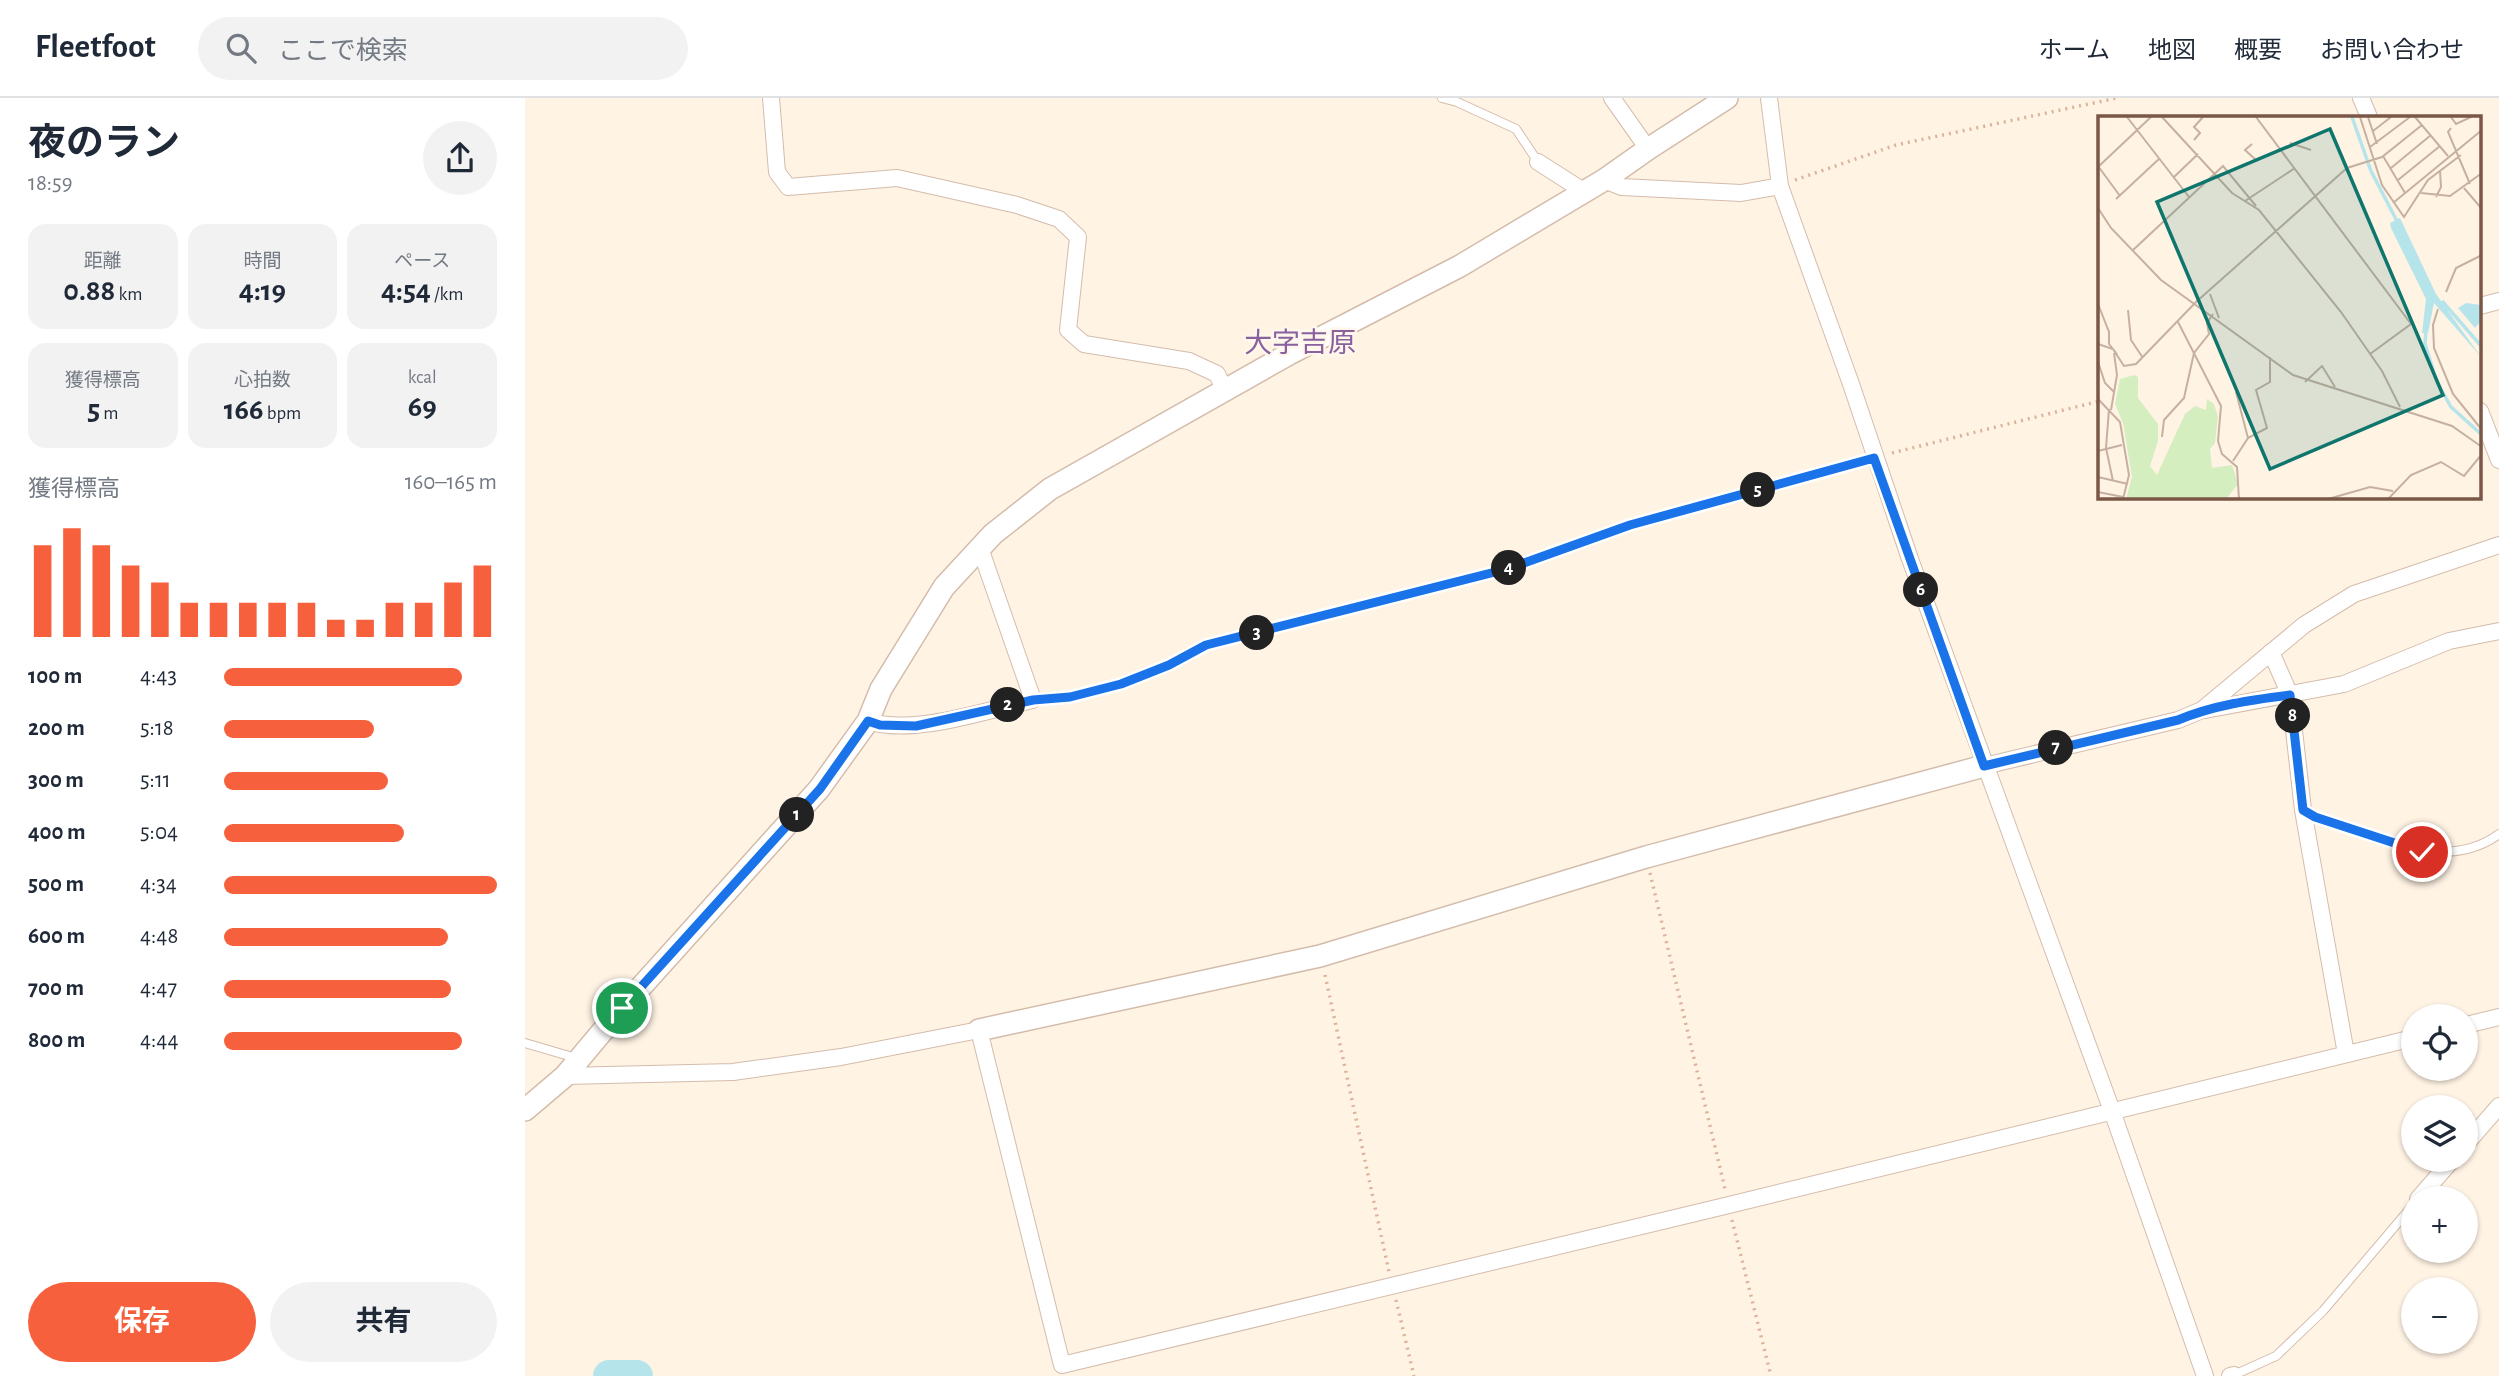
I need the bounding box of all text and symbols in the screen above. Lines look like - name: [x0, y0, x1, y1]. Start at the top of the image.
- search box: [198, 17, 688, 80]
- icon: search: [222, 29, 260, 67]
- text: Fleetfoot: [35, 31, 156, 64]
- text: ここで検索: [278, 38, 408, 64]
- text: ホーム: [2039, 39, 2110, 63]
- text: 地図: [2148, 39, 2196, 63]
- text: 概要: [2234, 39, 2282, 63]
- text: お問い合わせ: [2320, 39, 2464, 63]
- inset map: [2098, 116, 2481, 499]
- button: share: [423, 121, 497, 195]
- text: 夜のラン: [28, 125, 180, 163]
- text: 18:59: [28, 172, 73, 195]
- text: 距離: [84, 252, 122, 271]
- text: 時間: [243, 252, 282, 271]
- text: ペース: [394, 252, 450, 271]
- text: 0.88: [63, 276, 115, 306]
- text: 4:19: [239, 276, 286, 306]
- text: 4:54: [381, 276, 431, 306]
- text: km: [115, 285, 142, 304]
- text: /km: [431, 285, 463, 304]
- district label: 大字吉原: [1244, 328, 1356, 358]
- text: kcal: [408, 368, 437, 387]
- text: 獲得標高: [65, 371, 141, 390]
- text: 心拍数: [234, 371, 291, 390]
- text: 69: [408, 392, 437, 422]
- text: 5: [87, 395, 100, 425]
- text: 166: [224, 395, 264, 425]
- text: m: [100, 404, 118, 423]
- text: bpm: [264, 404, 301, 423]
- text: 160–165 m: [405, 471, 497, 494]
- pin: 5: [1741, 472, 1775, 508]
- text: 獲得標高: [28, 478, 120, 501]
- text: 5: [1753, 480, 1762, 499]
- pin: 4: [1492, 550, 1527, 586]
- text: 4: [1504, 558, 1513, 577]
- pin: 6: [1903, 573, 1939, 608]
- text: 6: [1916, 580, 1925, 599]
- pin: 3: [1239, 616, 1275, 650]
- text: 3: [1252, 623, 1261, 642]
- text: 100 m: [28, 665, 82, 688]
- text: 4:43: [140, 665, 177, 688]
- pin: 2: [991, 688, 1025, 722]
- text: 2: [1003, 695, 1012, 714]
- pin: 8: [2275, 698, 2311, 734]
- text: 8: [2288, 706, 2297, 725]
- text: 200 m: [28, 717, 85, 740]
- text: 5:18: [140, 717, 174, 740]
- pin: 7: [2039, 730, 2073, 766]
- text: 7: [2051, 738, 2060, 757]
- text: 300 m: [28, 769, 84, 792]
- text: 5:11: [140, 769, 171, 792]
- pin: 1: [779, 798, 815, 832]
- text: 1: [793, 805, 800, 824]
- text: 400 m: [28, 821, 86, 844]
- text: 5:04: [140, 821, 178, 844]
- pin: [2392, 822, 2452, 882]
- icon: check: [2403, 833, 2441, 871]
- text: 500 m: [28, 873, 84, 896]
- text: 4:34: [140, 873, 177, 896]
- text: 600 m: [28, 925, 85, 948]
- text: 4:48: [140, 925, 178, 948]
- text: 700 m: [28, 977, 84, 1000]
- text: 4:47: [140, 977, 177, 1000]
- pin: [592, 978, 652, 1038]
- icon: arrive: [603, 989, 641, 1027]
- map controls: [2401, 1004, 2478, 1354]
- button: locate: [2401, 1004, 2478, 1081]
- text: 800 m: [28, 1029, 85, 1052]
- text: 4:44: [140, 1029, 178, 1052]
- button: layers: [2401, 1095, 2478, 1172]
- button: +: [2401, 1186, 2478, 1263]
- button: −: [2401, 1277, 2478, 1354]
- button: 保存: [28, 1282, 256, 1362]
- button: 共有: [270, 1282, 497, 1362]

